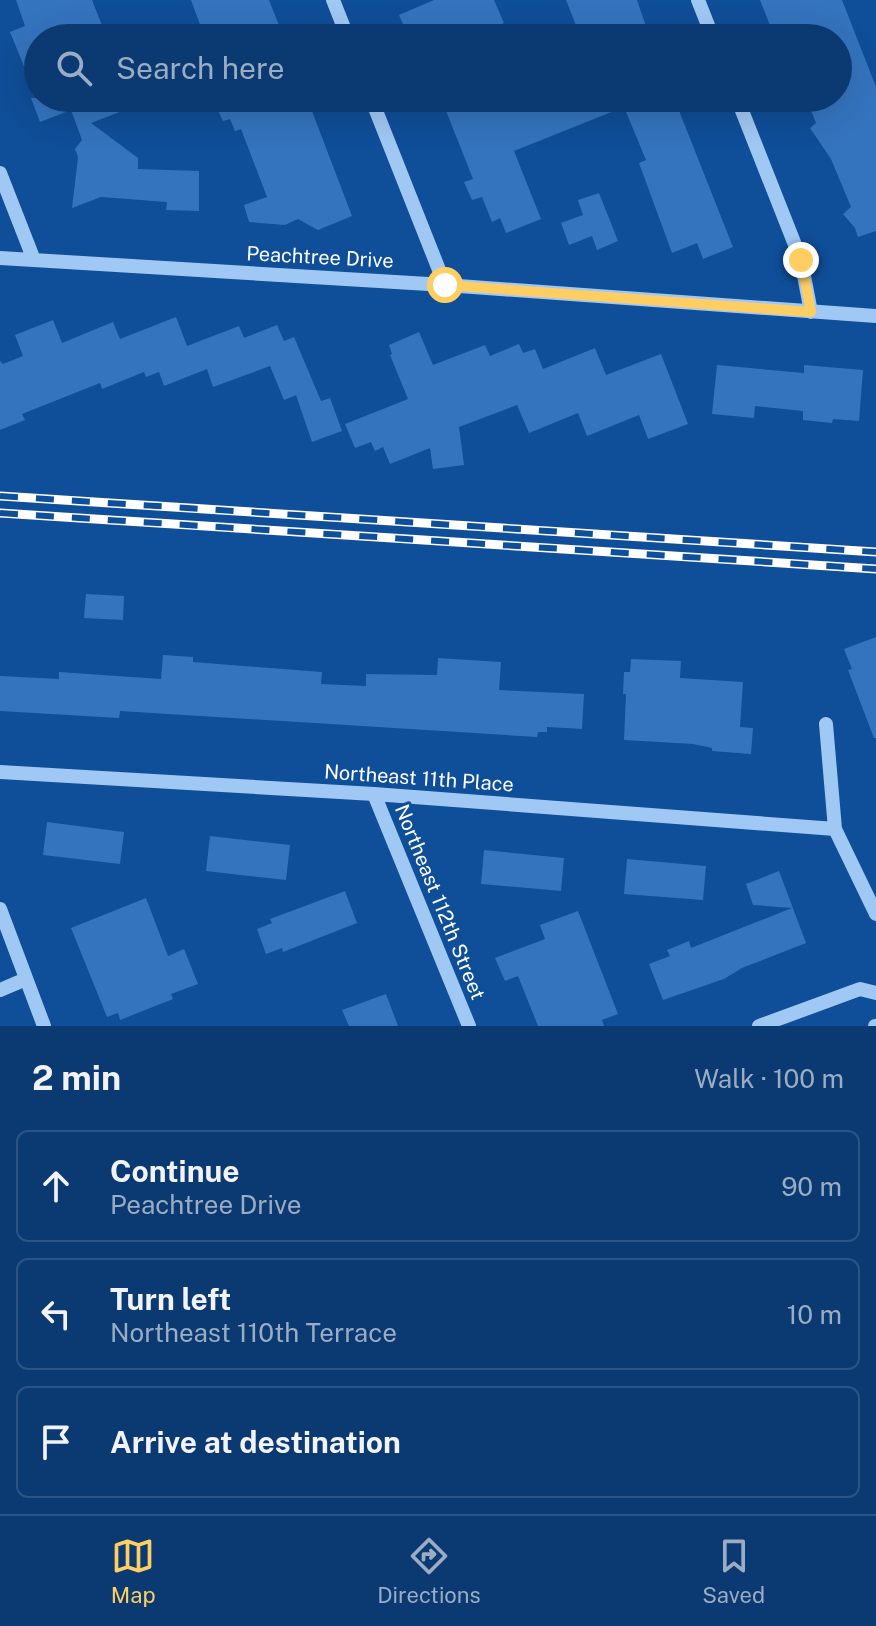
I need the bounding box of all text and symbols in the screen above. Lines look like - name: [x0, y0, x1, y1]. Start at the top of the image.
- search box: [24, 24, 852, 112]
- icon: search: [52, 46, 96, 90]
- text: Search here: [116, 50, 284, 86]
- street label: Peachtree Drive: [246, 241, 394, 273]
- route end: [783, 242, 819, 278]
- route start: [427, 267, 463, 303]
- street label: Northeast 11th Place: [323, 759, 515, 797]
- street label: Northeast 112th Street: [390, 801, 490, 1003]
- text: 2 min: [32, 1058, 121, 1098]
- text: Walk · 100 m: [694, 1063, 844, 1094]
- text: Continue: [110, 1153, 240, 1189]
- icon: ahead: [34, 1164, 78, 1208]
- text: 90 m: [781, 1171, 842, 1202]
- text: Peachtree Drive: [110, 1189, 302, 1220]
- text: Turn left: [110, 1281, 231, 1317]
- icon: left: [34, 1292, 78, 1336]
- text: 10 m: [787, 1299, 842, 1330]
- text: Northeast 110th Terrace: [110, 1317, 397, 1348]
- icon: arrive: [34, 1420, 78, 1464]
- text: Arrive at destination: [110, 1424, 401, 1460]
- tab: Map: [111, 1534, 156, 1608]
- tab: Directions: [377, 1534, 481, 1608]
- tab: Saved: [702, 1534, 765, 1608]

